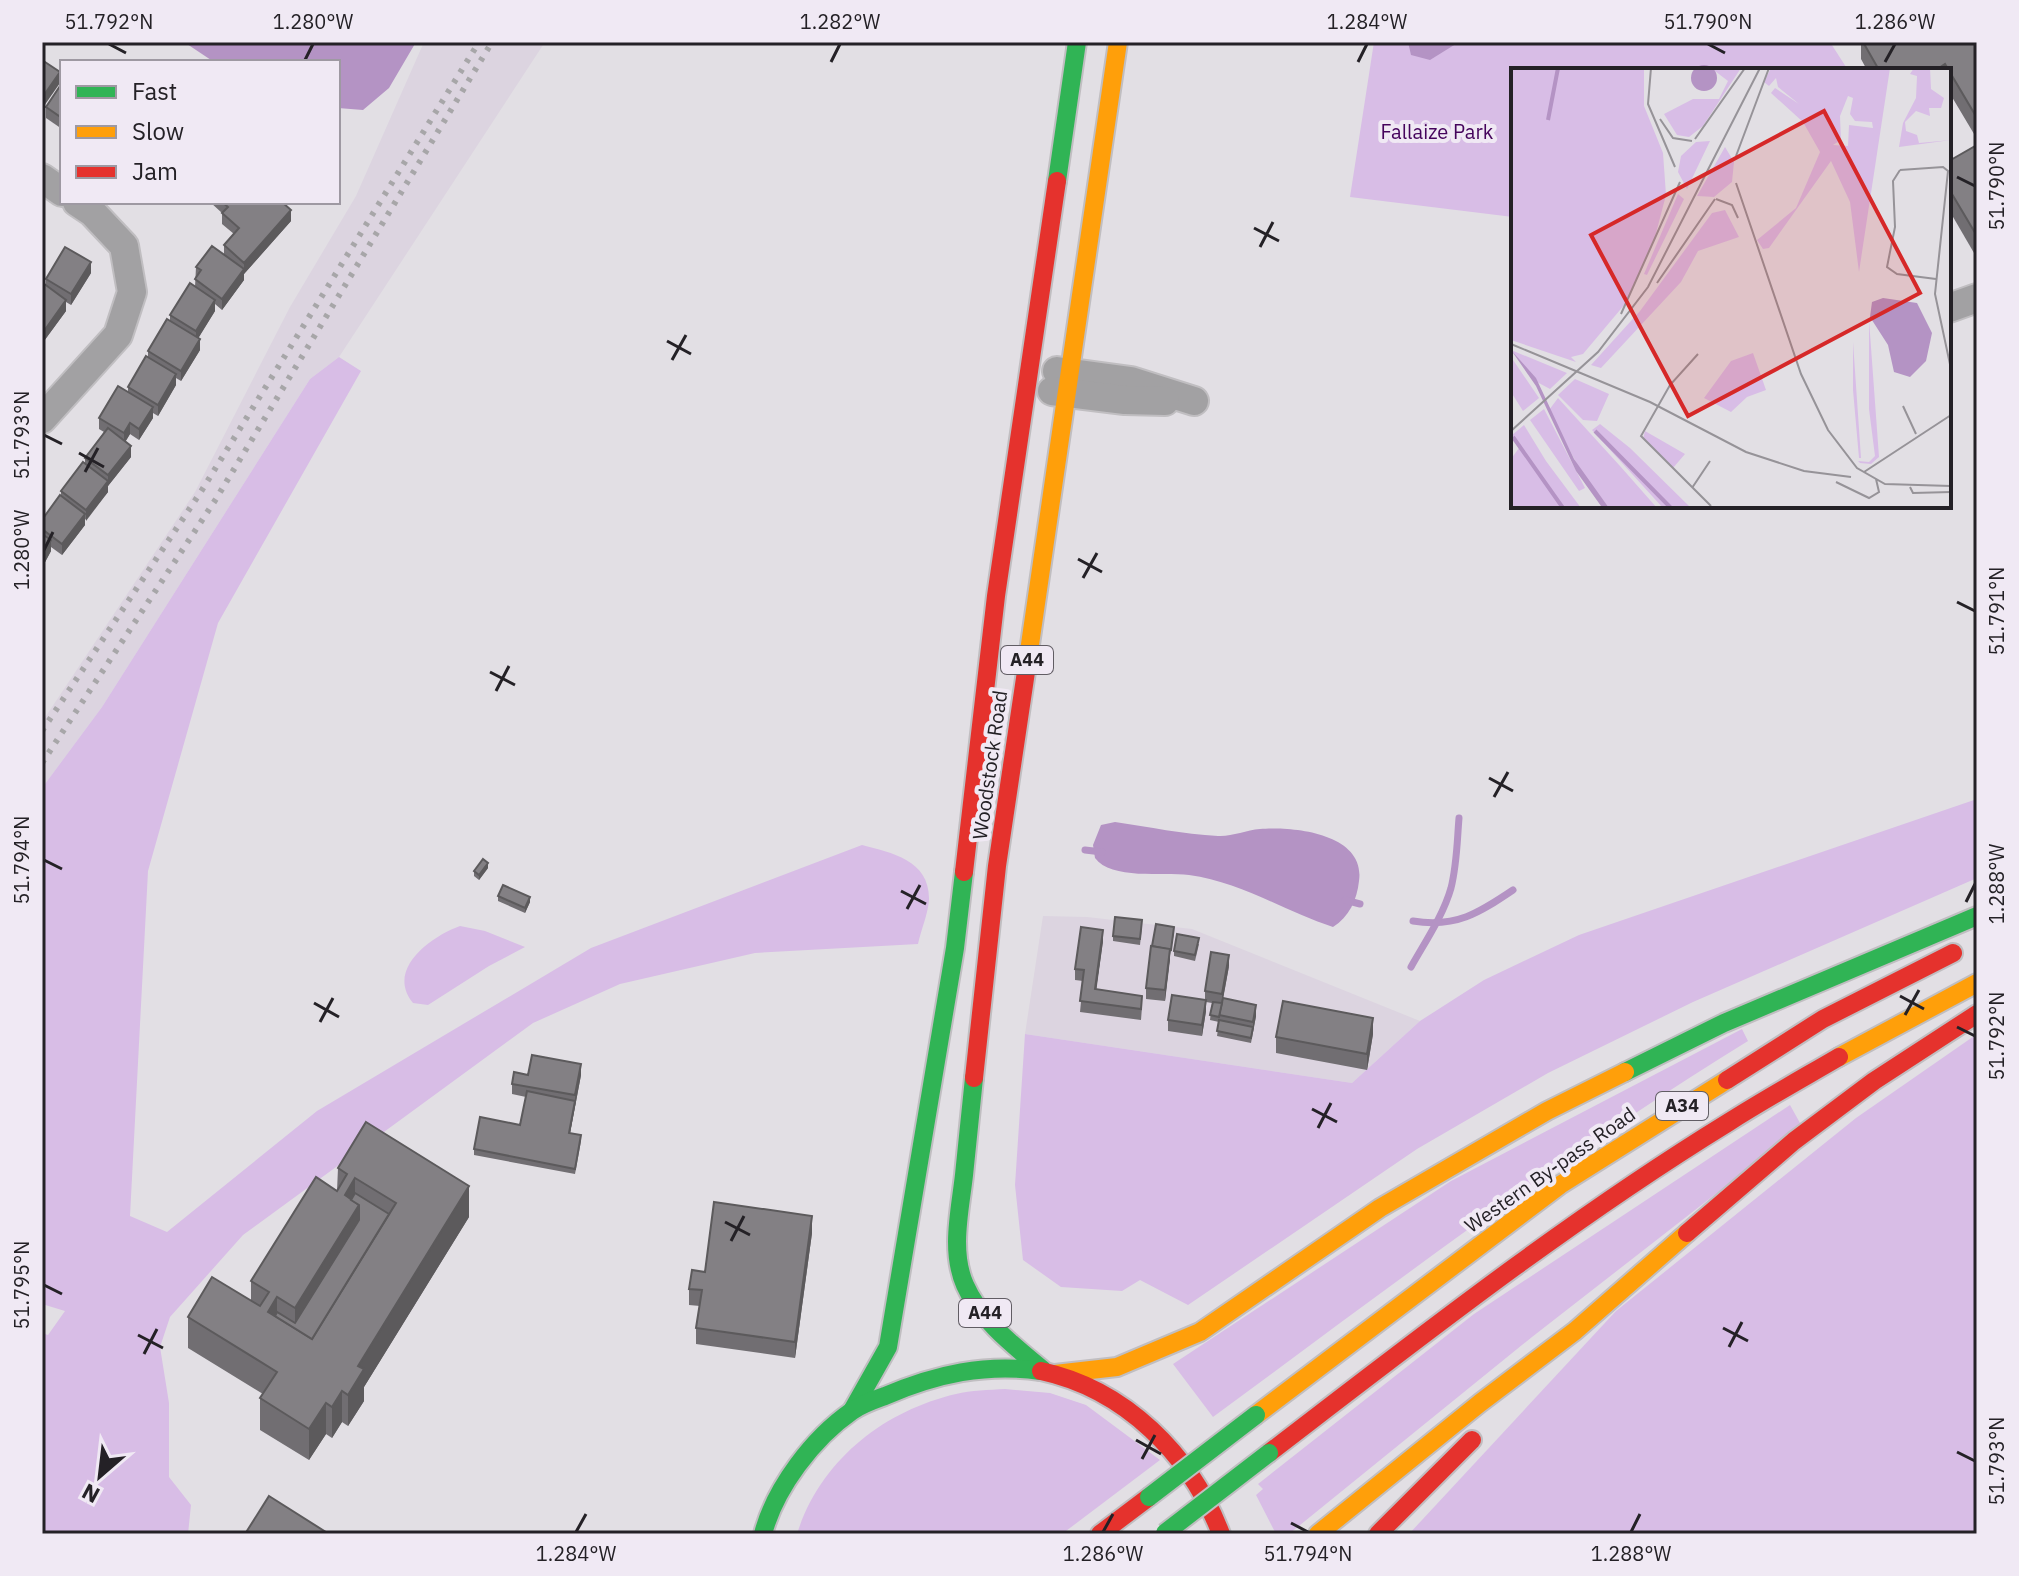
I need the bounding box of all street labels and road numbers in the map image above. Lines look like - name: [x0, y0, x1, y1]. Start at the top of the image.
- road number: A44: [1001, 646, 1053, 674]
- street label: Woodstock Road: [966, 689, 1013, 841]
- road number: A34: [1656, 1092, 1708, 1120]
- street label: Western By-pass Road: [1459, 1100, 1640, 1239]
- road number: A44: [959, 1299, 1011, 1327]

